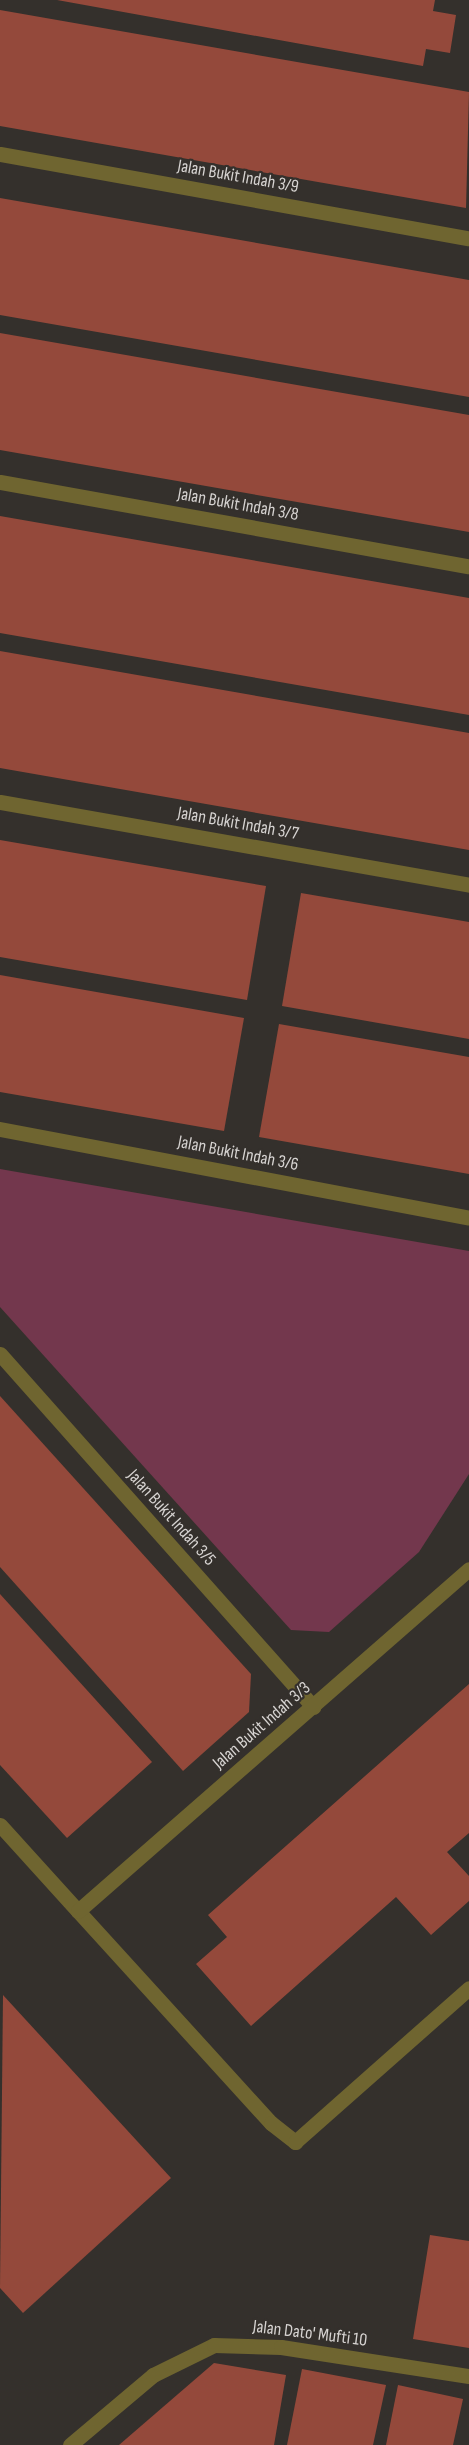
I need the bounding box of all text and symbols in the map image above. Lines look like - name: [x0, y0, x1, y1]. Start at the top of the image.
- street label: Jalan Bukit Indah 3/9: [176, 156, 300, 198]
- street label: Jalan Bukit Indah 3/8: [176, 484, 300, 526]
- street label: Jalan Bukit Indah 3/7: [176, 803, 300, 845]
- street label: Jalan Bukit Indah 3/6: [176, 1132, 300, 1176]
- street label: Jalan Bukit Indah 3/5: [122, 1465, 220, 1571]
- street label: Jalan Bukit Indah 3/3: [209, 1678, 315, 1774]
- street label: Jalan Dato' Mufti 10: [252, 2316, 368, 2352]

